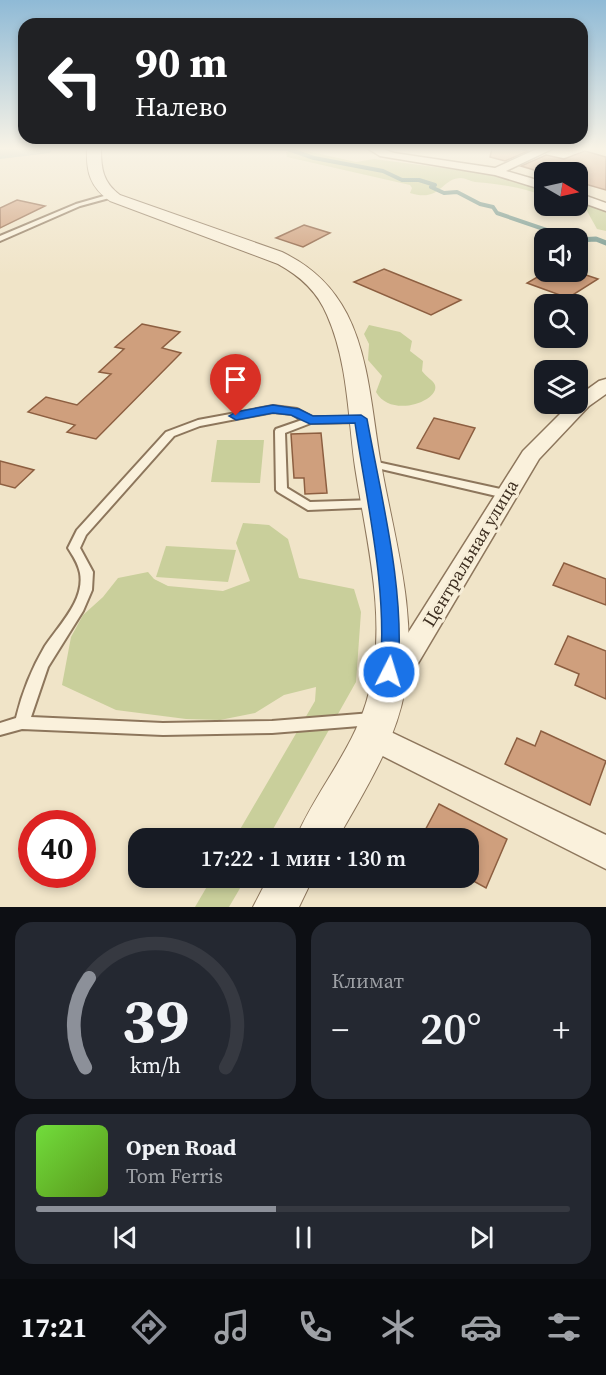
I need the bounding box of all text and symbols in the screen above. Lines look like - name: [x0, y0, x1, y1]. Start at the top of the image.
- text: 90 m: [135, 33, 228, 91]
- icon: left: [36, 42, 114, 120]
- text: Налево: [135, 88, 227, 125]
- north arrow: [534, 162, 588, 216]
- map controls: [534, 162, 588, 414]
- button: sound: [534, 228, 588, 282]
- button: search: [534, 294, 588, 348]
- pin: [210, 354, 261, 416]
- button: layers: [534, 360, 588, 414]
- icon: arrive: [219, 363, 252, 396]
- street label: Центральная улица: [416, 474, 524, 631]
- position arrow: [357, 640, 421, 704]
- speed limit sign: 40: [18, 810, 96, 888]
- text: 17:22 · 1 мин · 130 m: [201, 843, 406, 873]
- text: Климат: [332, 967, 404, 995]
- text: 39: [121, 977, 189, 1063]
- text: 20°: [420, 997, 482, 1059]
- text: −: [332, 1007, 349, 1052]
- text: +: [553, 1007, 570, 1052]
- text: km/h: [130, 1051, 181, 1080]
- text: Open Road: [126, 1132, 236, 1162]
- text: Tom Ferris: [126, 1162, 223, 1190]
- icon: previous: [109, 1221, 142, 1254]
- icon: pause: [287, 1221, 320, 1254]
- icon: next: [465, 1221, 498, 1254]
- icon: directions: [128, 1306, 170, 1348]
- icon: music: [211, 1306, 253, 1348]
- icon: phone: [294, 1306, 336, 1348]
- icon: climate: [377, 1306, 419, 1348]
- icon: car: [460, 1306, 502, 1348]
- icon: filters: [543, 1306, 585, 1348]
- text: 17:21: [21, 1309, 87, 1346]

